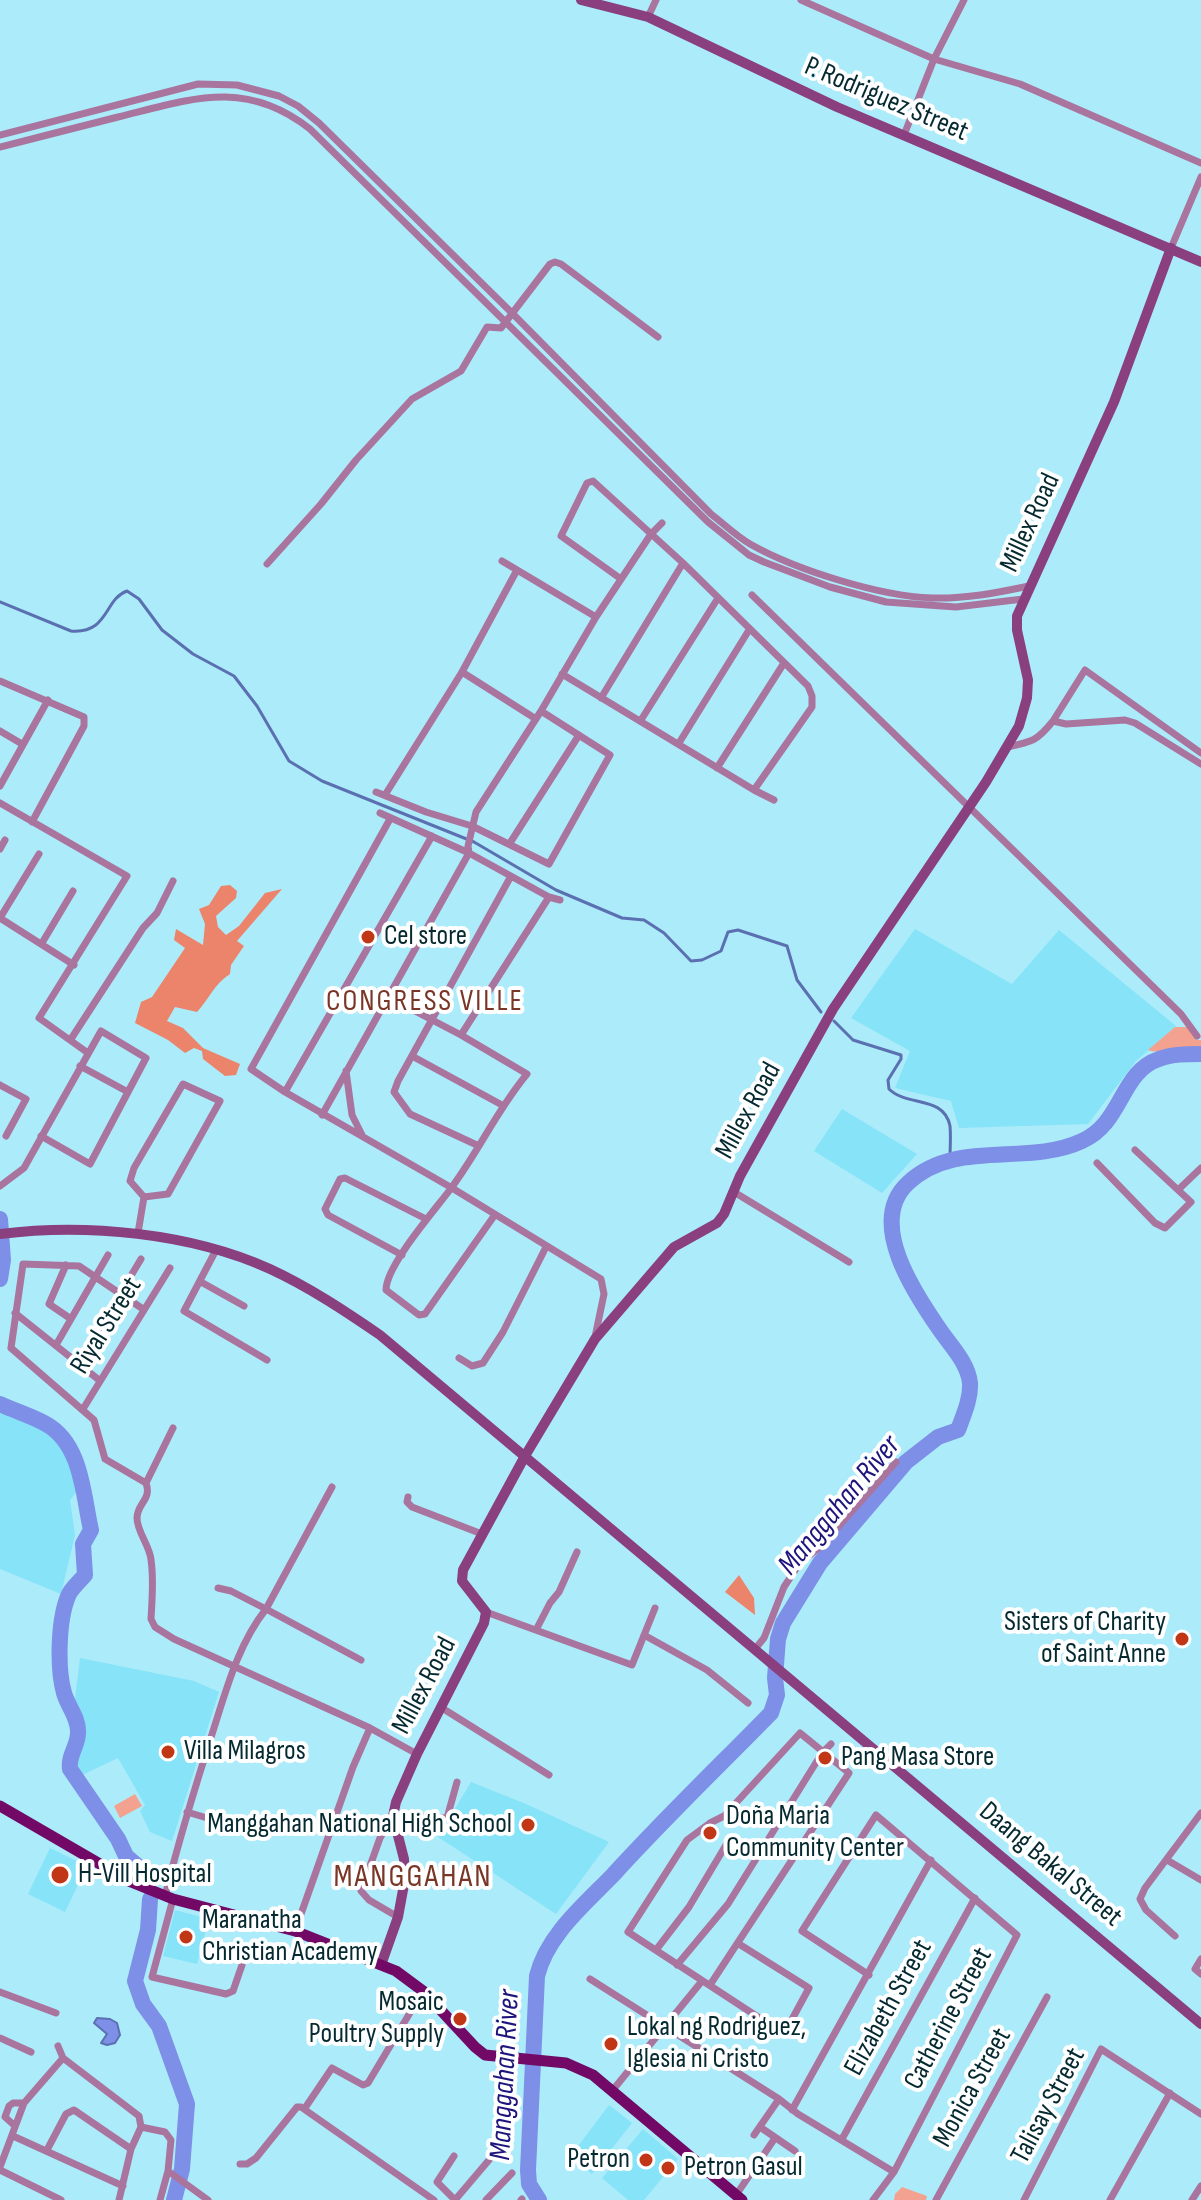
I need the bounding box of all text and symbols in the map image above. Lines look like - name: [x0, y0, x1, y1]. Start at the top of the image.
- street label: P. Rodriguez Street: [799, 50, 973, 150]
- street label: Millex Road: [994, 468, 1068, 578]
- place label: Cel store: [384, 920, 467, 954]
- marker: Cel store: [359, 928, 377, 946]
- district label: CONGRESS VILLE: [326, 984, 524, 1020]
- street label: Millex Road: [709, 1057, 789, 1165]
- street label: Riyal Street: [64, 1271, 150, 1381]
- water label: Manggahan River: [771, 1429, 909, 1583]
- place label: Sisters of Charity of Saint Anne: [1004, 1606, 1166, 1672]
- marker: Sisters of Charity of Saint Anne: [1173, 1630, 1191, 1648]
- street label: Millex Road: [386, 1632, 464, 1740]
- place label: Villa Milagros: [184, 1735, 306, 1769]
- place label: Pang Masa Store: [841, 1741, 994, 1775]
- marker: Villa Milagros: [159, 1743, 177, 1761]
- marker: Pang Masa Store: [816, 1749, 834, 1767]
- street label: Daang Bakal Street: [972, 1795, 1128, 1935]
- place label: Doña Maria Community Center: [726, 1800, 904, 1866]
- place label: Manggahan National High School: [207, 1808, 512, 1842]
- marker: Manggahan National High School: [519, 1816, 537, 1834]
- marker: Doña Maria Community Center: [701, 1824, 719, 1842]
- place label: H-Vill Hospital: [78, 1858, 212, 1892]
- district label: MANGGAHAN: [333, 1859, 493, 1897]
- marker: H-Vill Hospital: [49, 1864, 71, 1886]
- place label: Maranatha Christian Academy: [202, 1904, 377, 1970]
- marker: Maranatha Christian Academy: [177, 1928, 195, 1946]
- street label: Elizabeth Street: [838, 1934, 940, 2082]
- street label: Catherine Street: [898, 1942, 1000, 2096]
- place label: Mosaic Poultry Supply: [309, 1986, 444, 2052]
- water label: Manggahan River: [484, 1989, 528, 2161]
- marker: Mosaic Poultry Supply: [451, 2010, 469, 2028]
- place label: Lokal ng Rodriguez, Iglesia ni Cristo: [627, 2011, 806, 2077]
- street label: Monica Street: [927, 2023, 1019, 2153]
- marker: Lokal ng Rodriguez, Iglesia ni Cristo: [602, 2035, 620, 2053]
- street label: Talisay Street: [1005, 2042, 1093, 2170]
- place label: Petron: [567, 2143, 630, 2177]
- marker: Petron: [637, 2151, 655, 2169]
- place label: Petron Gasul: [684, 2151, 803, 2185]
- marker: Petron Gasul: [659, 2159, 677, 2177]

